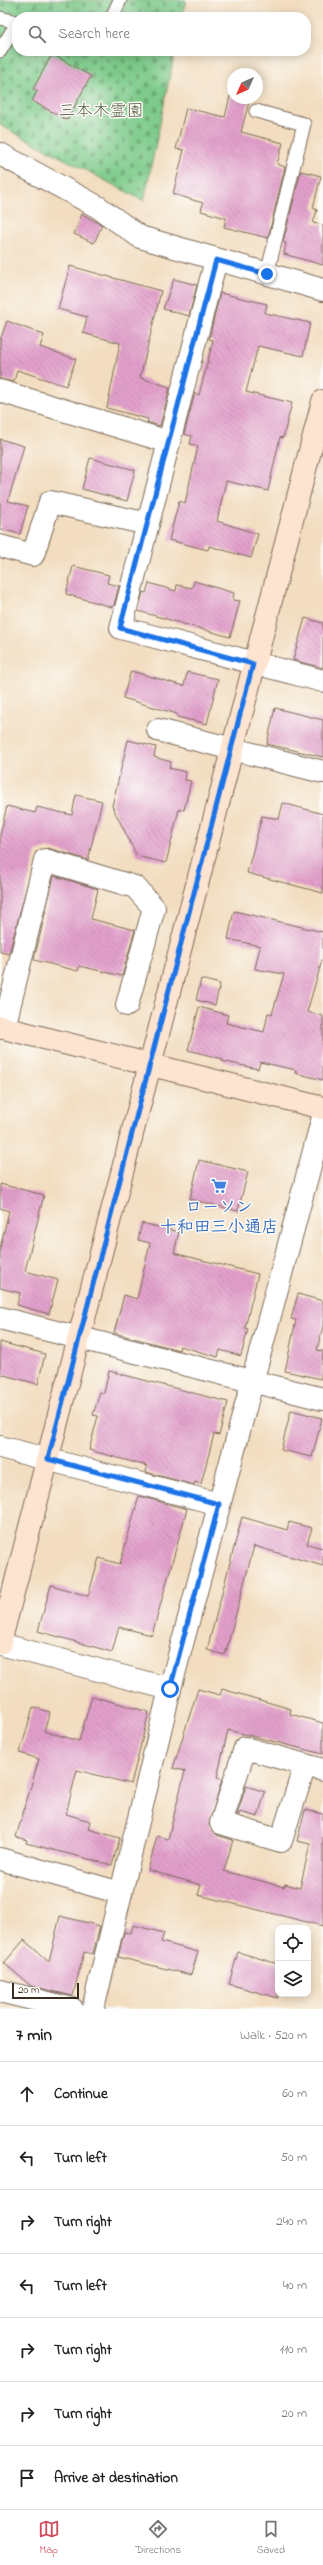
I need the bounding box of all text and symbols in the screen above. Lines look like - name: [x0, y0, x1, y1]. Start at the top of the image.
- search box: [12, 12, 311, 56]
- icon: search: [26, 23, 48, 45]
- text: Search here: [58, 23, 130, 45]
- north arrow: [227, 68, 263, 104]
- park label: 三本木霊園: [59, 99, 144, 124]
- route end: [258, 265, 276, 283]
- supermarket icon: ローソン 十和田三小通店: [210, 1177, 228, 1195]
- place label: ローソン 十和田三小通店: [160, 1195, 279, 1240]
- route start: [161, 1680, 179, 1698]
- map controls: [275, 1925, 311, 1997]
- button: locate: [275, 1925, 311, 1961]
- button: layers: [275, 1961, 311, 1997]
- scale bar: [12, 1981, 79, 2000]
- text: 20 m: [18, 1982, 40, 1998]
- text: 7 min: [16, 2023, 52, 2048]
- text: Walk · 520 m: [240, 2026, 307, 2045]
- icon: ahead: [16, 2083, 38, 2105]
- text: Continue: [54, 2083, 108, 2105]
- text: 60 m: [282, 2084, 307, 2103]
- icon: left: [16, 2147, 38, 2169]
- text: Turn left: [54, 2147, 107, 2169]
- text: 50 m: [281, 2148, 307, 2167]
- icon: right: [16, 2211, 38, 2233]
- text: Turn right: [54, 2211, 112, 2233]
- text: 240 m: [276, 2212, 307, 2231]
- icon: left: [16, 2275, 38, 2297]
- text: Turn left: [54, 2275, 107, 2297]
- text: 40 m: [283, 2276, 307, 2295]
- icon: right: [16, 2339, 38, 2361]
- text: Turn right: [54, 2339, 112, 2361]
- text: 110 m: [280, 2340, 307, 2359]
- icon: right: [16, 2403, 38, 2425]
- text: Turn right: [54, 2403, 112, 2425]
- text: 20 m: [282, 2404, 307, 2423]
- icon: arrive: [16, 2467, 38, 2489]
- text: Arrive at destination: [54, 2467, 178, 2489]
- tab: Map: [38, 2518, 60, 2558]
- tab: Directions: [135, 2518, 181, 2558]
- tab: Saved: [257, 2518, 285, 2558]

